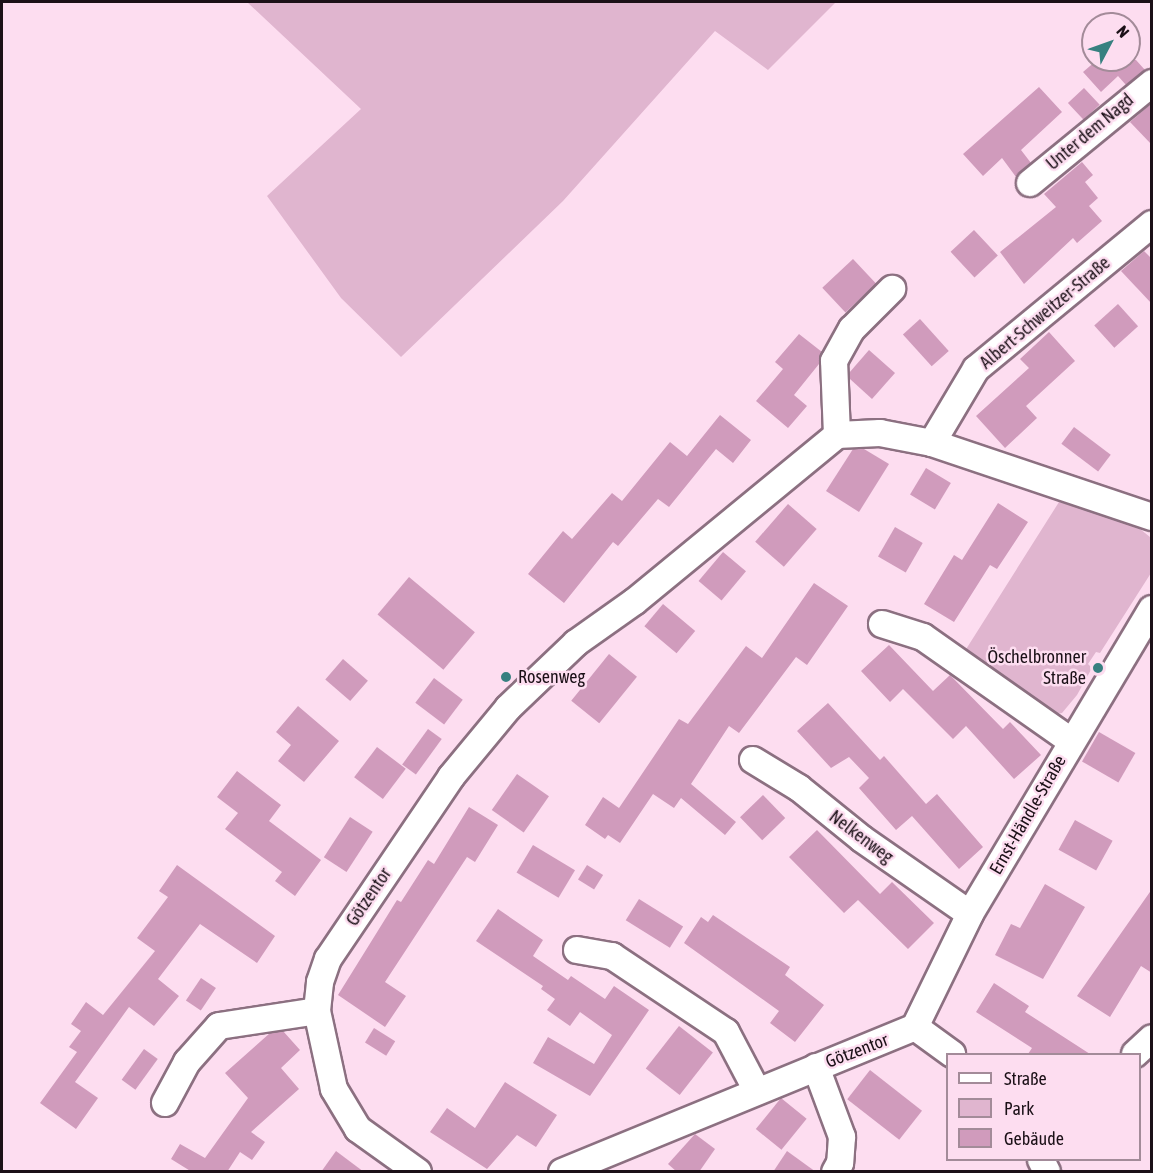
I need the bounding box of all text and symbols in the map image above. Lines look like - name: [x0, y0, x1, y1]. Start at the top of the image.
- north arrow: [1081, 12, 1141, 72]
- text: N: [1113, 22, 1133, 41]
- street label: Unter dem Nagd: [1042, 89, 1138, 175]
- street label: Albert-Schweitzer-Straße: [976, 252, 1114, 374]
- place label: Öschelbronner Straße: [988, 647, 1086, 690]
- marker: Öschelbronner Straße: [1091, 661, 1105, 675]
- place label: Rosenweg: [518, 666, 585, 688]
- marker: Rosenweg: [499, 670, 513, 684]
- street label: Ernst-Händle-Straße: [985, 752, 1071, 878]
- street label: Nelkenweg: [825, 806, 897, 868]
- street label: Götzentor: [342, 864, 396, 930]
- street label: Götzentor: [823, 1029, 891, 1073]
- legend: [946, 1053, 1141, 1161]
- text: Straße: [1004, 1068, 1047, 1089]
- text: Park: [1004, 1098, 1034, 1119]
- text: Gebäude: [1004, 1128, 1064, 1149]

